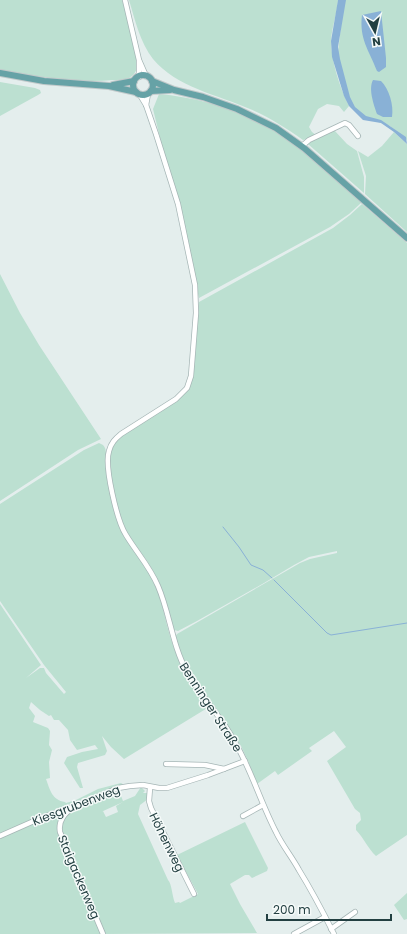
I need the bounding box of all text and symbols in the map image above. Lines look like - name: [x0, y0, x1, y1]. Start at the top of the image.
- north arrow: [355, 12, 395, 52]
- text: N: [371, 33, 382, 50]
- street label: Benninger Straße: [176, 659, 246, 755]
- street label: Kiesgrubenweg: [30, 780, 122, 830]
- street label: Höhenweg: [145, 809, 189, 875]
- street label: Staigackerweg: [54, 832, 104, 922]
- scale bar: [267, 896, 391, 922]
- text: 200 m: [273, 901, 311, 918]

